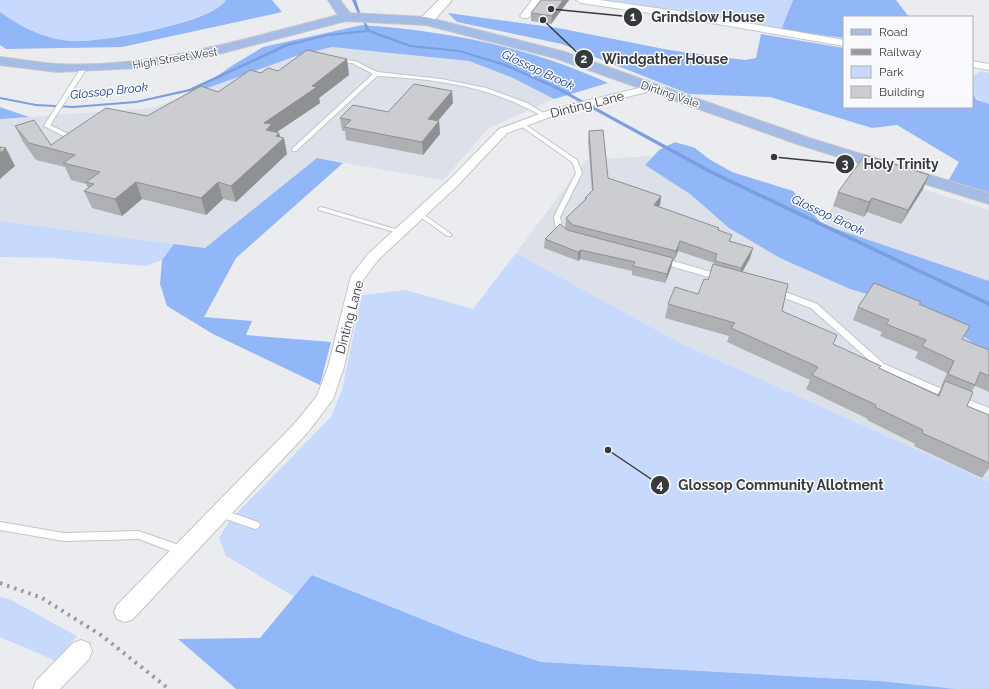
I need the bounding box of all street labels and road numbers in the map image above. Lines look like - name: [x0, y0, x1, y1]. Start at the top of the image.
- street label: High Street West: [132, 45, 219, 72]
- street label: Dinting Vale: [639, 78, 701, 111]
- street label: Dinting Lane: [549, 88, 626, 121]
- street label: Dinting Lane: [332, 278, 367, 356]

